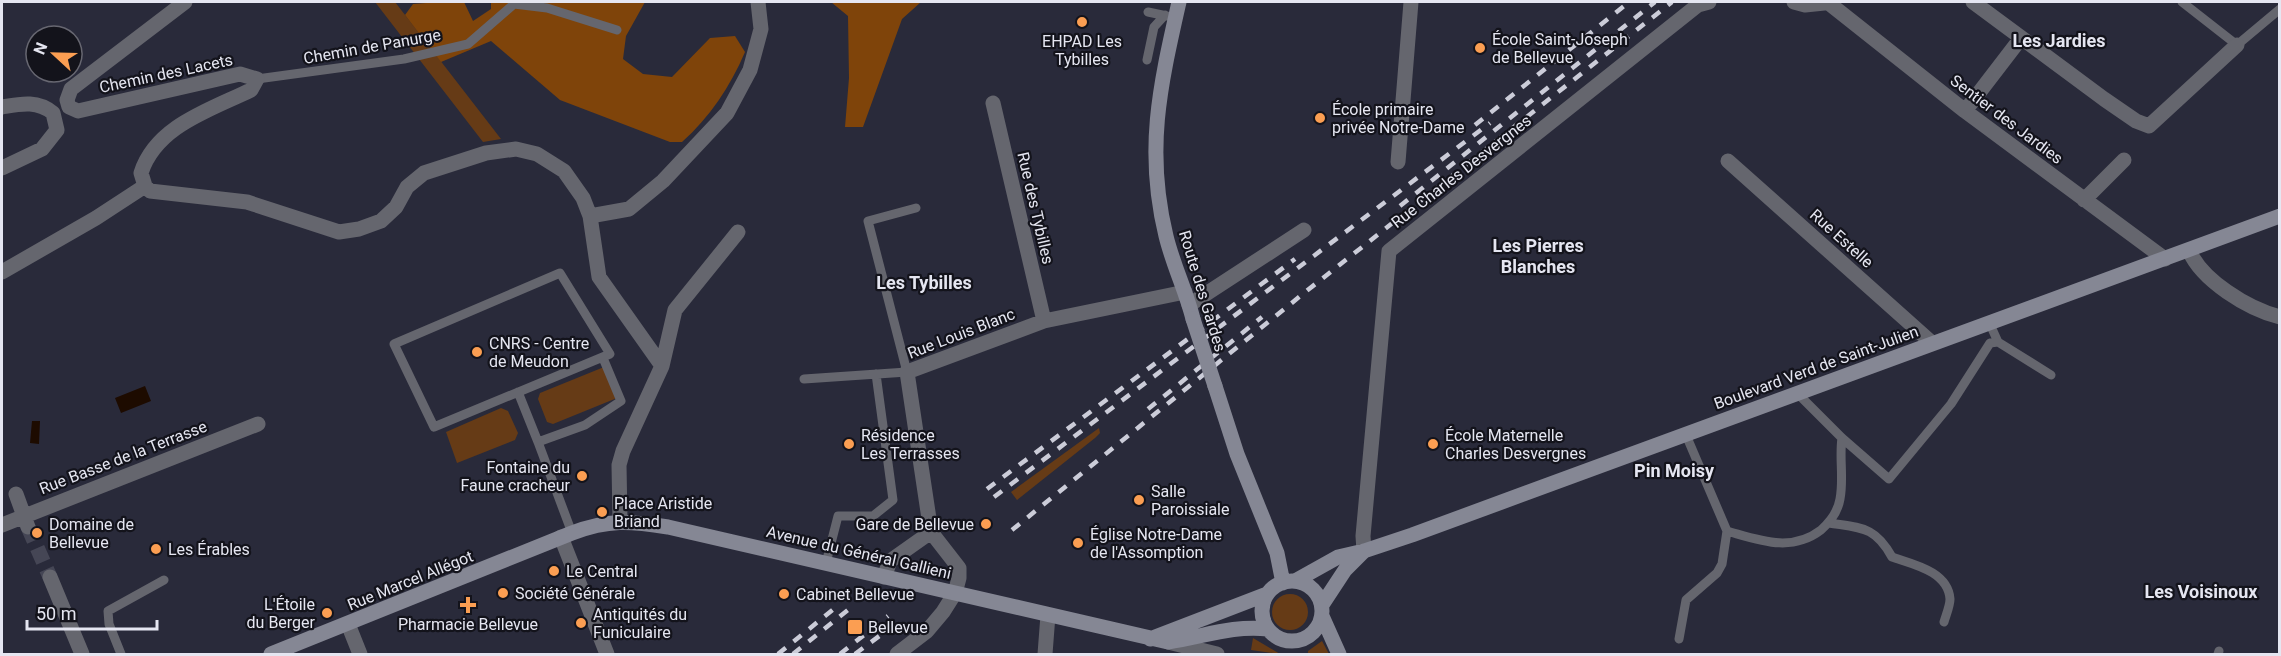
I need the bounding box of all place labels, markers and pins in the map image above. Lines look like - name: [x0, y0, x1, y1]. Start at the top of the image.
- marker: EHPAD Les Tybilles: [1075, 15, 1089, 29]
- place label: École Saint-Joseph de Bellevue: [1492, 30, 1628, 67]
- place label: EHPAD Les Tybilles: [1042, 32, 1122, 69]
- marker: École Saint-Joseph de Bellevue: [1473, 41, 1487, 55]
- place label: École primaire privée Notre-Dame: [1332, 100, 1465, 137]
- marker: École primaire privée Notre-Dame: [1313, 111, 1327, 125]
- place label: CNRS - Centre de Meudon: [489, 334, 589, 371]
- marker: CNRS - Centre de Meudon: [470, 345, 484, 359]
- place label: Résidence Les Terrasses: [861, 426, 960, 463]
- place label: École Maternelle Charles Desvergnes: [1445, 426, 1586, 463]
- marker: Résidence Les Terrasses: [842, 437, 856, 451]
- marker: École Maternelle Charles Desvergnes: [1426, 437, 1440, 451]
- place label: Fontaine du Faune cracheur: [461, 458, 571, 495]
- marker: Fontaine du Faune cracheur: [575, 469, 589, 483]
- place label: Salle Paroissiale: [1151, 482, 1229, 519]
- marker: Salle Paroissiale: [1132, 493, 1146, 507]
- place label: Place Aristide Briand: [614, 494, 712, 531]
- marker: Place Aristide Briand: [595, 505, 609, 519]
- place label: Domaine de Bellevue: [49, 515, 134, 552]
- place label: Gare de Bellevue: [856, 515, 974, 534]
- marker: Gare de Bellevue: [979, 517, 993, 531]
- place label: Église Notre-Dame de l'Assomption: [1090, 525, 1222, 562]
- marker: Domaine de Bellevue: [30, 526, 44, 540]
- marker: Église Notre-Dame de l'Assomption: [1071, 536, 1085, 550]
- place label: Les Érables: [168, 540, 250, 559]
- marker: Les Érables: [149, 542, 163, 556]
- place label: Le Central: [566, 562, 638, 581]
- marker: Le Central: [547, 564, 561, 578]
- place label: Société Générale: [515, 584, 635, 603]
- place label: Cabinet Bellevue: [796, 585, 914, 604]
- marker: Société Générale: [496, 586, 510, 600]
- marker: Cabinet Bellevue: [777, 587, 791, 601]
- place label: L'Étoile du Berger: [247, 595, 316, 632]
- marker: Pharmacie Bellevue: [461, 598, 475, 612]
- place label: Antiquités du Funiculaire: [593, 605, 687, 642]
- marker: L'Étoile du Berger: [320, 606, 334, 620]
- place label: Pharmacie Bellevue: [398, 615, 538, 634]
- marker: Antiquités du Funiculaire: [574, 616, 588, 630]
- marker: Bellevue: [846, 618, 864, 636]
- place label: Bellevue: [868, 618, 928, 637]

